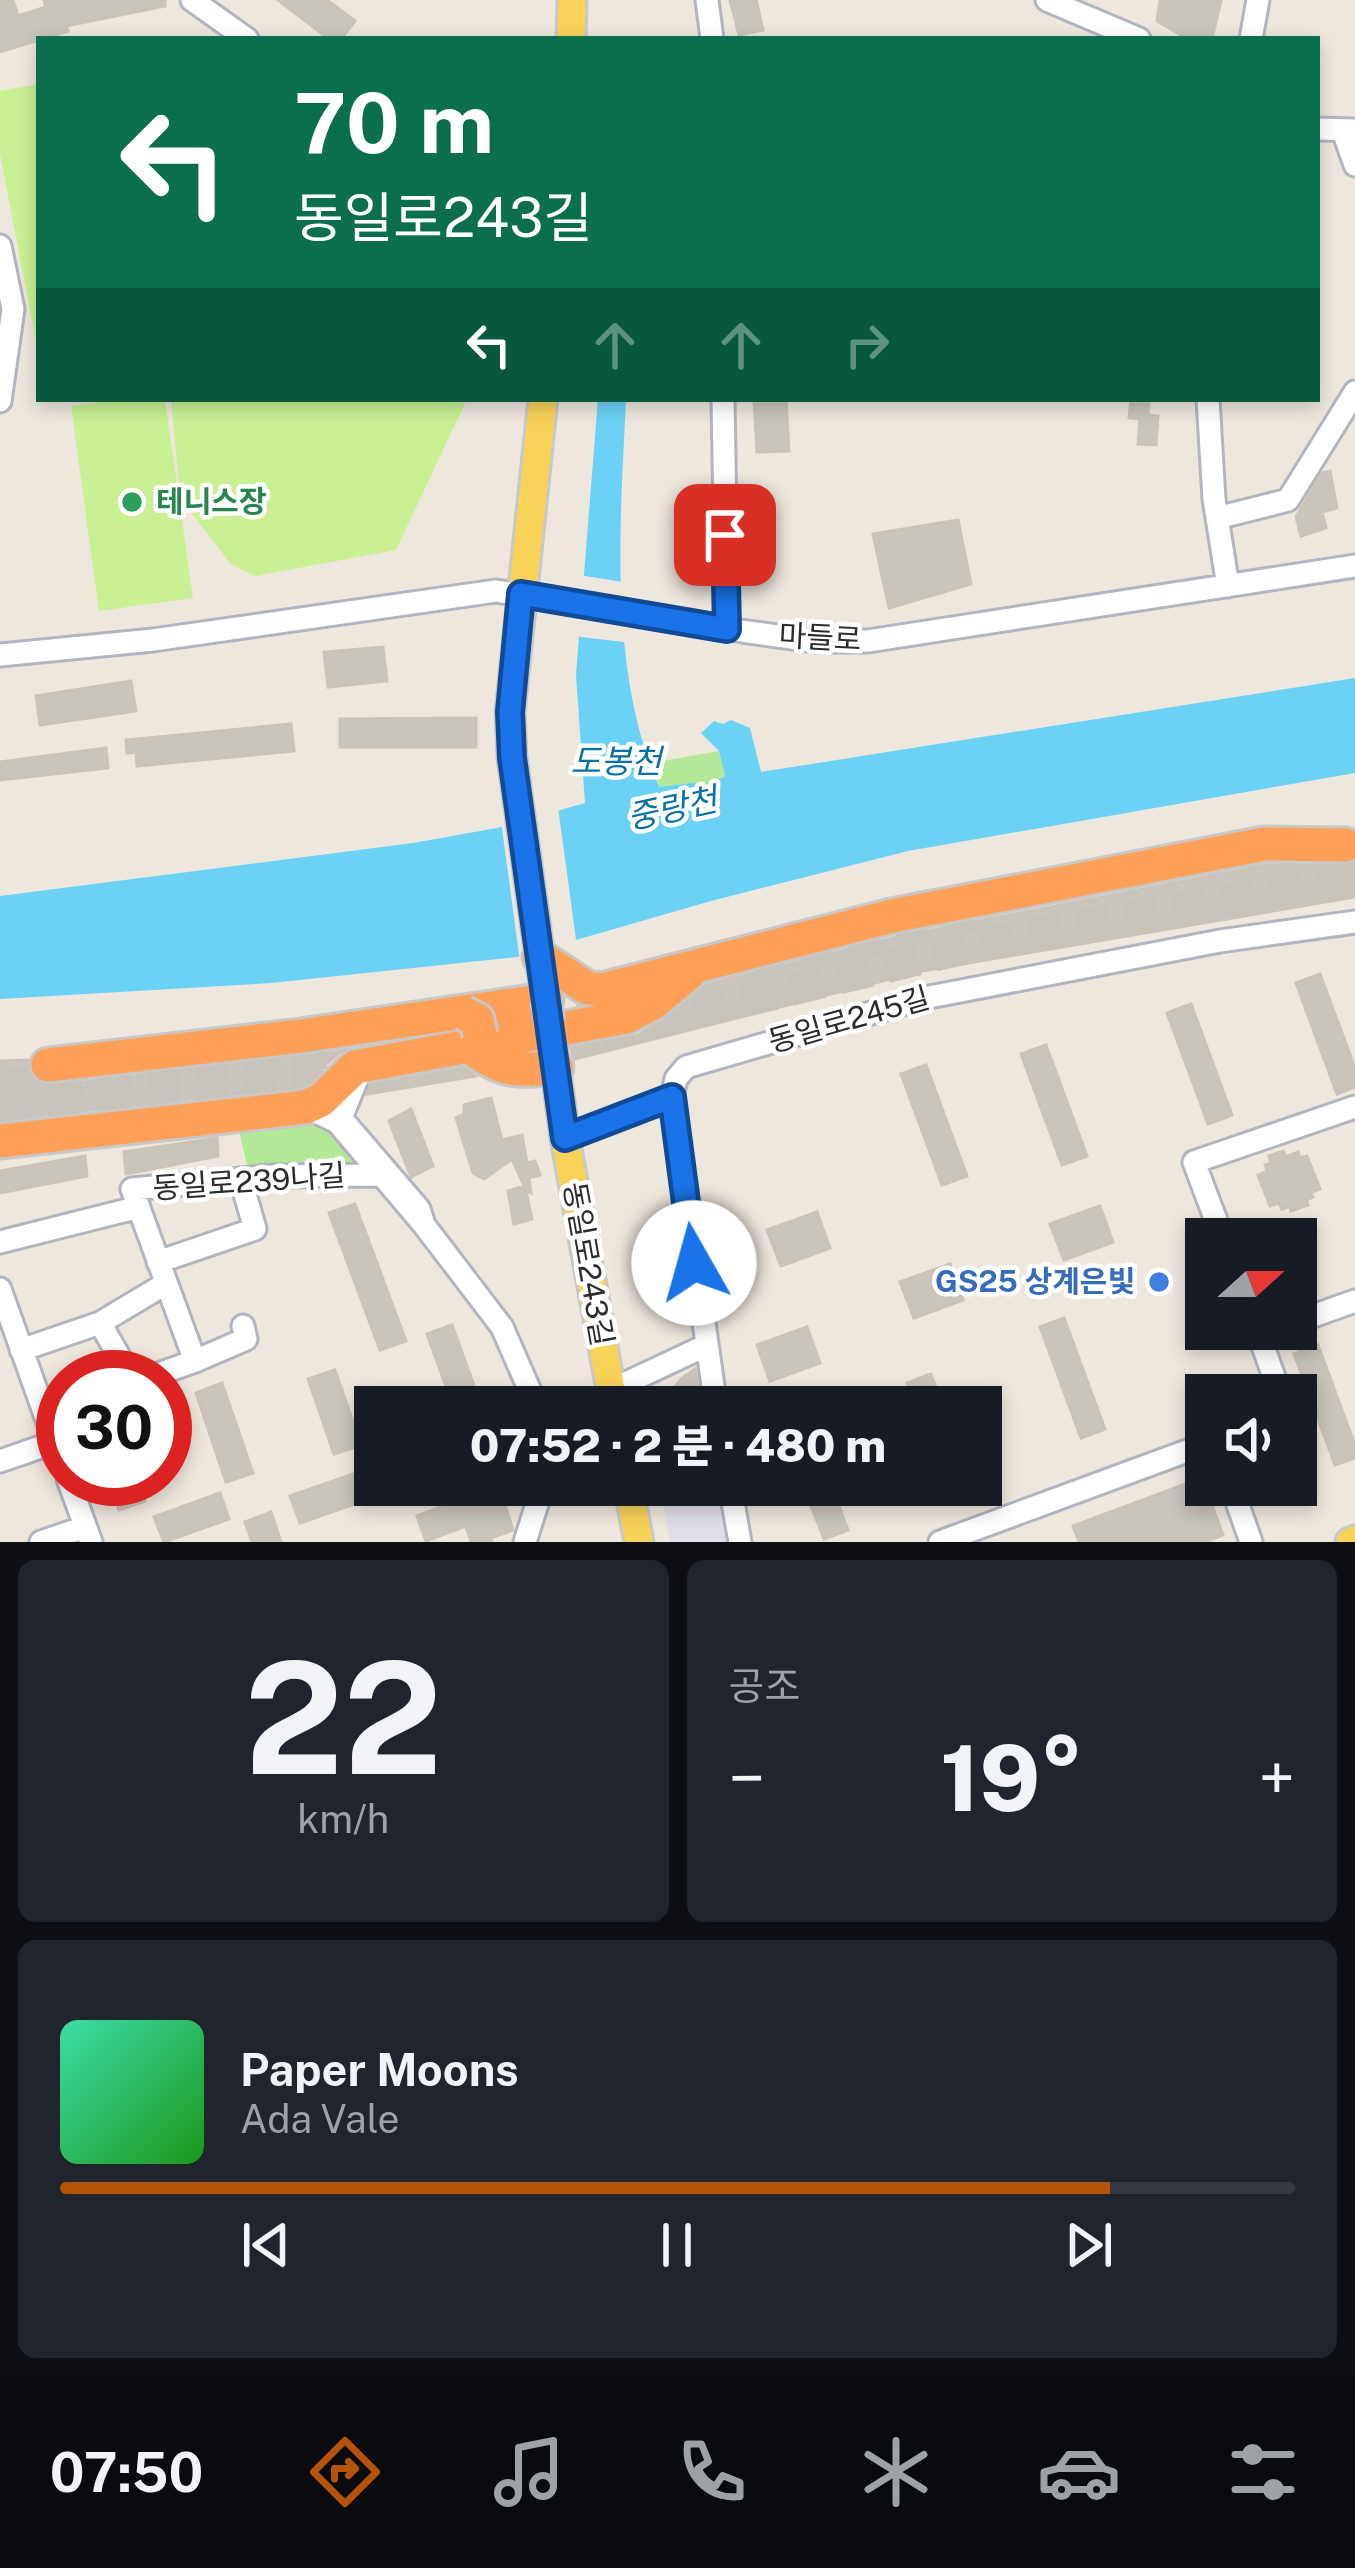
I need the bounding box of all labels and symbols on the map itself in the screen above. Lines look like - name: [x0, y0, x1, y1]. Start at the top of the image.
- place label: 테니스장: [156, 483, 267, 519]
- pin: [674, 484, 776, 586]
- marker: 테니스장: [119, 489, 145, 515]
- street label: 마들로: [778, 617, 862, 657]
- water label: 도봉천: [570, 742, 665, 780]
- water label: 중랑천: [623, 779, 724, 836]
- street label: 동일로245길: [764, 979, 934, 1059]
- street label: 동일로239나길: [151, 1156, 347, 1206]
- street label: 동일로243길: [557, 1179, 621, 1349]
- position arrow: [631, 1200, 757, 1326]
- north arrow: [1185, 1218, 1317, 1350]
- place label: GS25 상계은빛: [935, 1263, 1135, 1299]
- marker: GS25 상계은빛: [1146, 1269, 1172, 1295]
- speed limit sign: 30: [36, 1350, 192, 1506]

